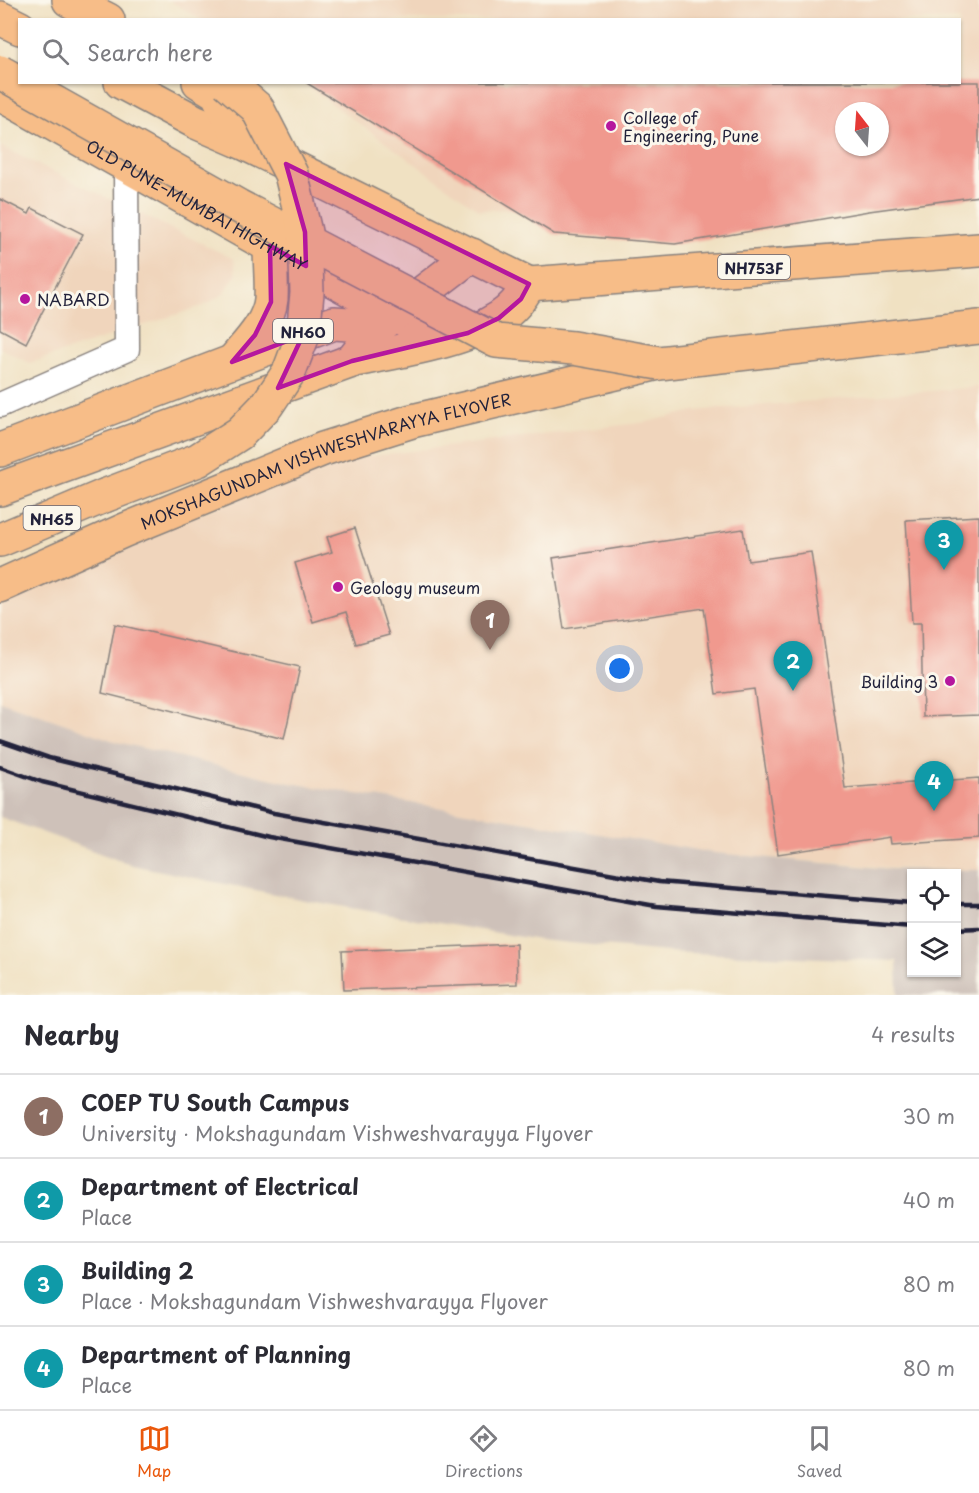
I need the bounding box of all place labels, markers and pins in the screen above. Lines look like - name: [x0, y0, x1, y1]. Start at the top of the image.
- place label: College of Engineering, Pune: [623, 105, 759, 147]
- marker: College of Engineering, Pune: [604, 119, 618, 133]
- place label: NABARD: [37, 287, 110, 311]
- marker: NABARD: [18, 292, 32, 306]
- pin: 3: [924, 520, 964, 570]
- place label: Geology museum: [350, 575, 480, 599]
- marker: Geology museum: [331, 580, 345, 594]
- pin: 1: [470, 600, 510, 650]
- pin: 2: [774, 642, 812, 691]
- place label: Building 3: [860, 669, 938, 693]
- marker: Building 3: [943, 674, 957, 688]
- pin: 4: [914, 762, 954, 811]

